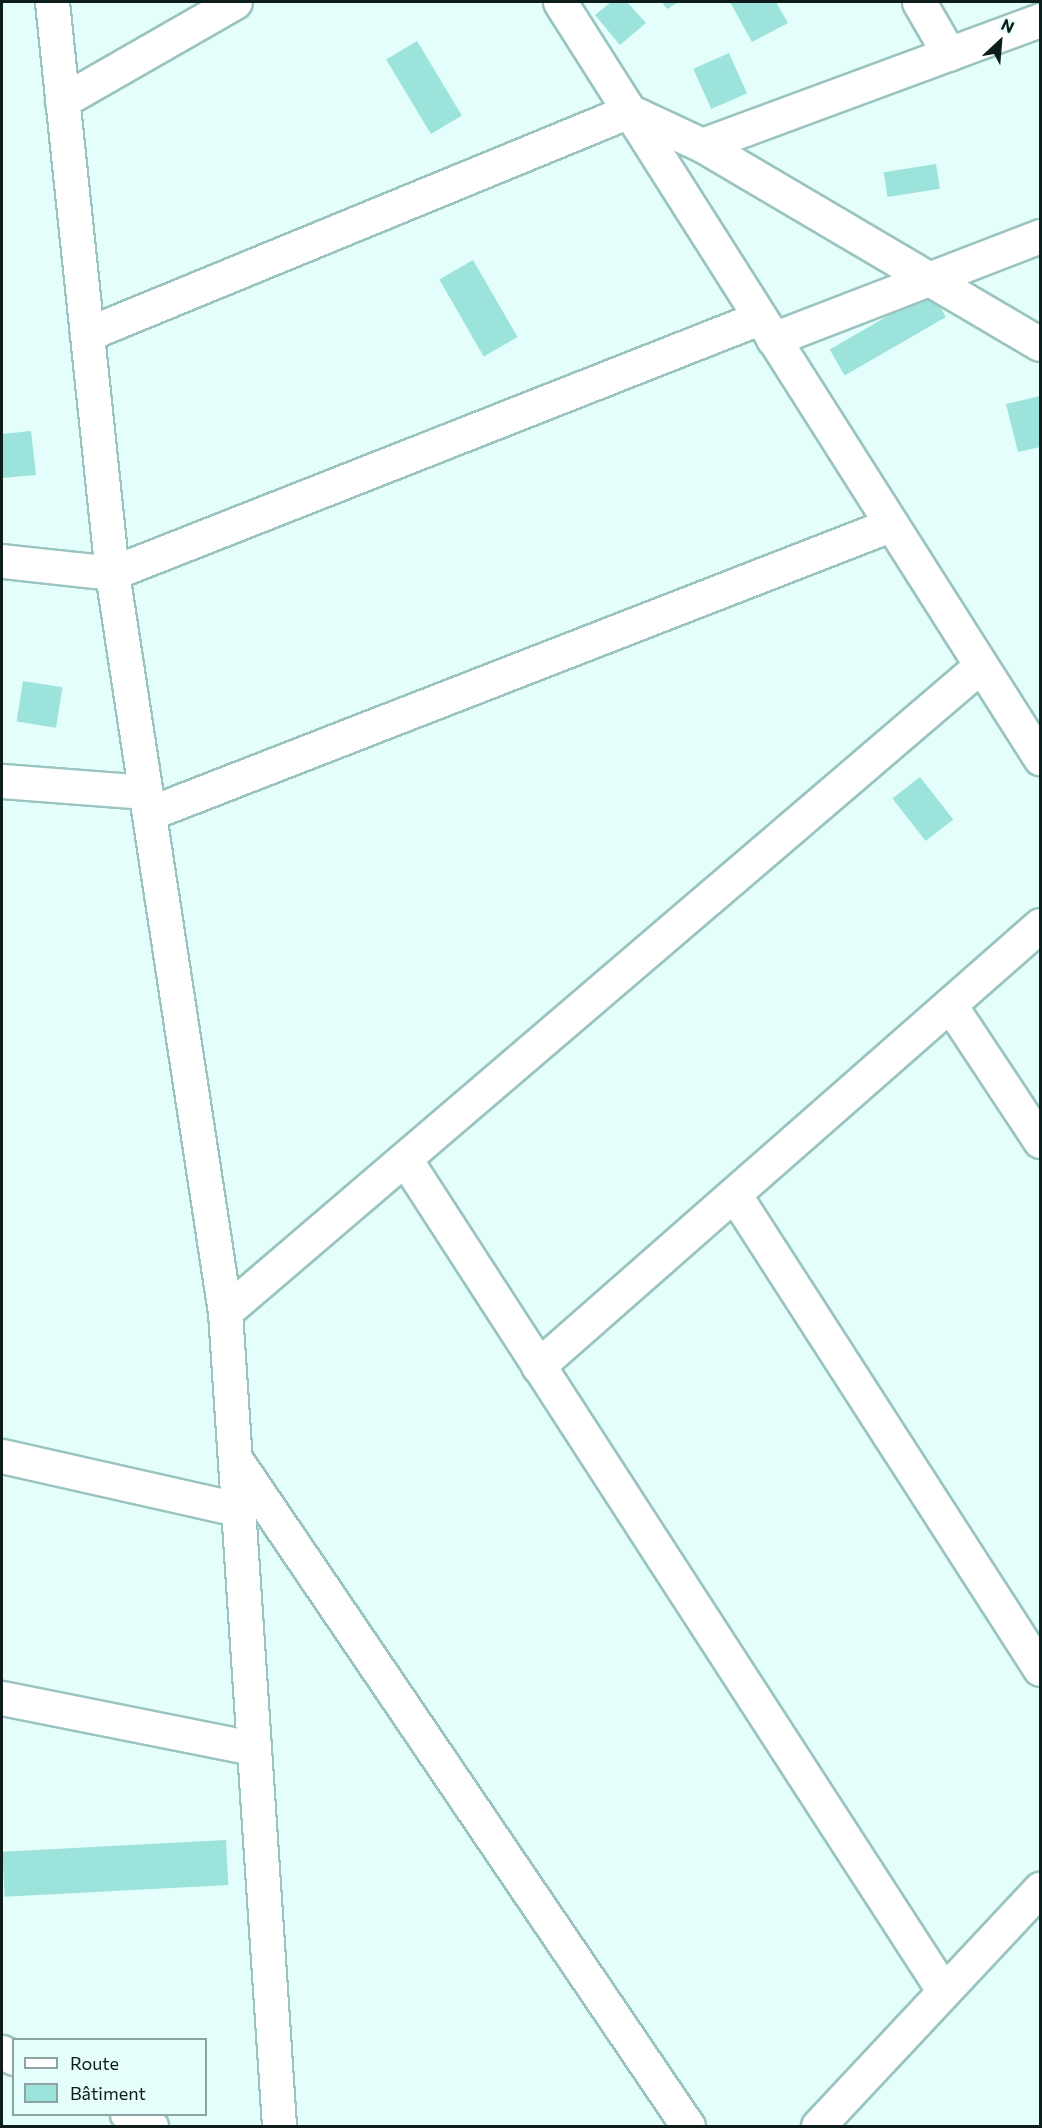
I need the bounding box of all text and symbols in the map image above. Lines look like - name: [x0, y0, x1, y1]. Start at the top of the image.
- north arrow: [970, 12, 1030, 72]
- text: N: [999, 14, 1018, 37]
- legend: [12, 2038, 207, 2116]
- text: Route: [70, 2052, 119, 2074]
- text: Bâtiment: [70, 2082, 146, 2104]

